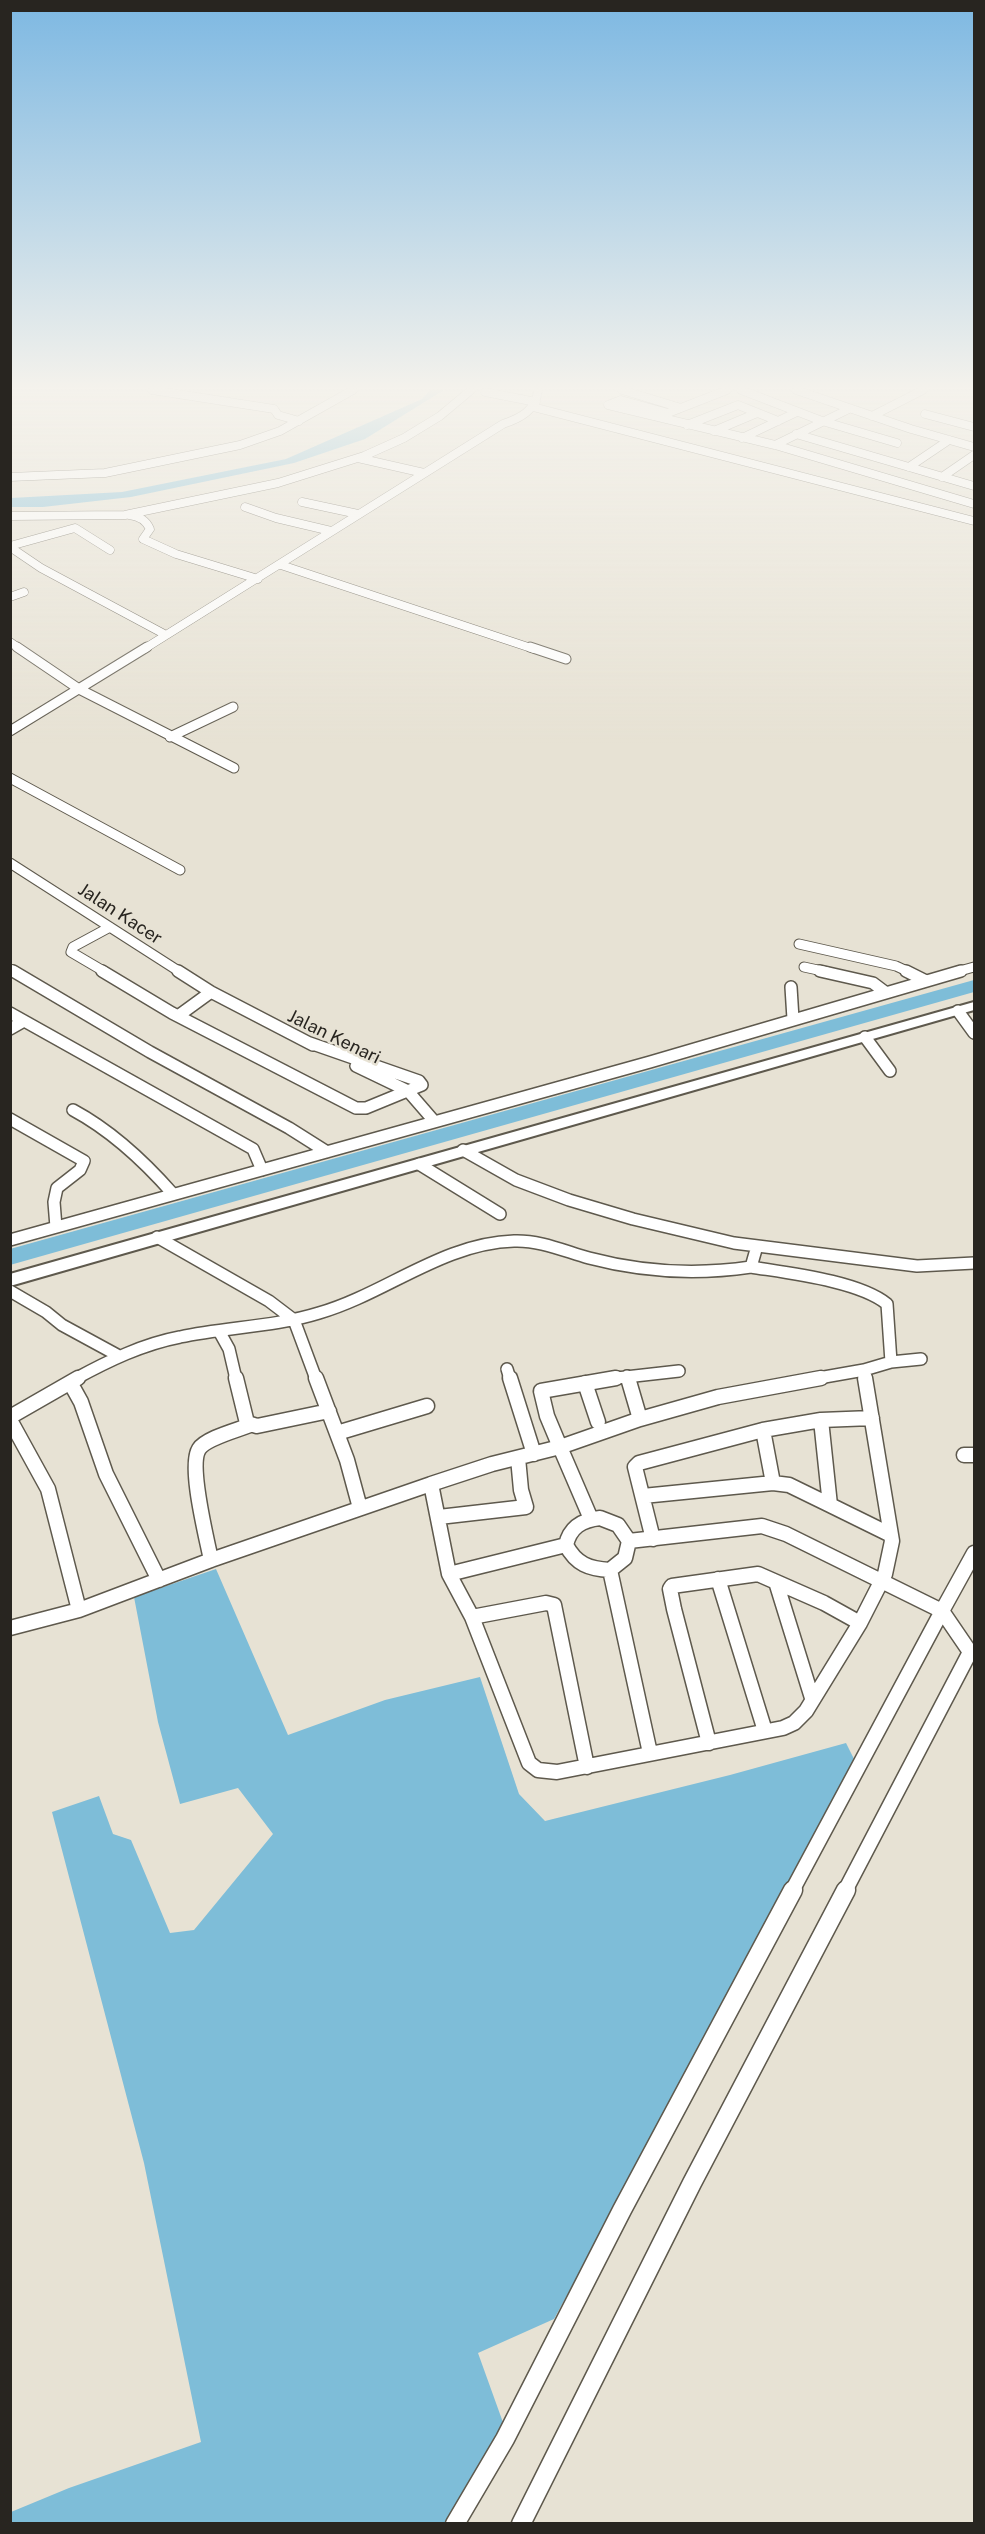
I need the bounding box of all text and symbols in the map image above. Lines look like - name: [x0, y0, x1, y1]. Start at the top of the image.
- street label: Jalan Kacer: [74, 879, 166, 949]
- street label: Jalan Kenari: [284, 1005, 384, 1069]

